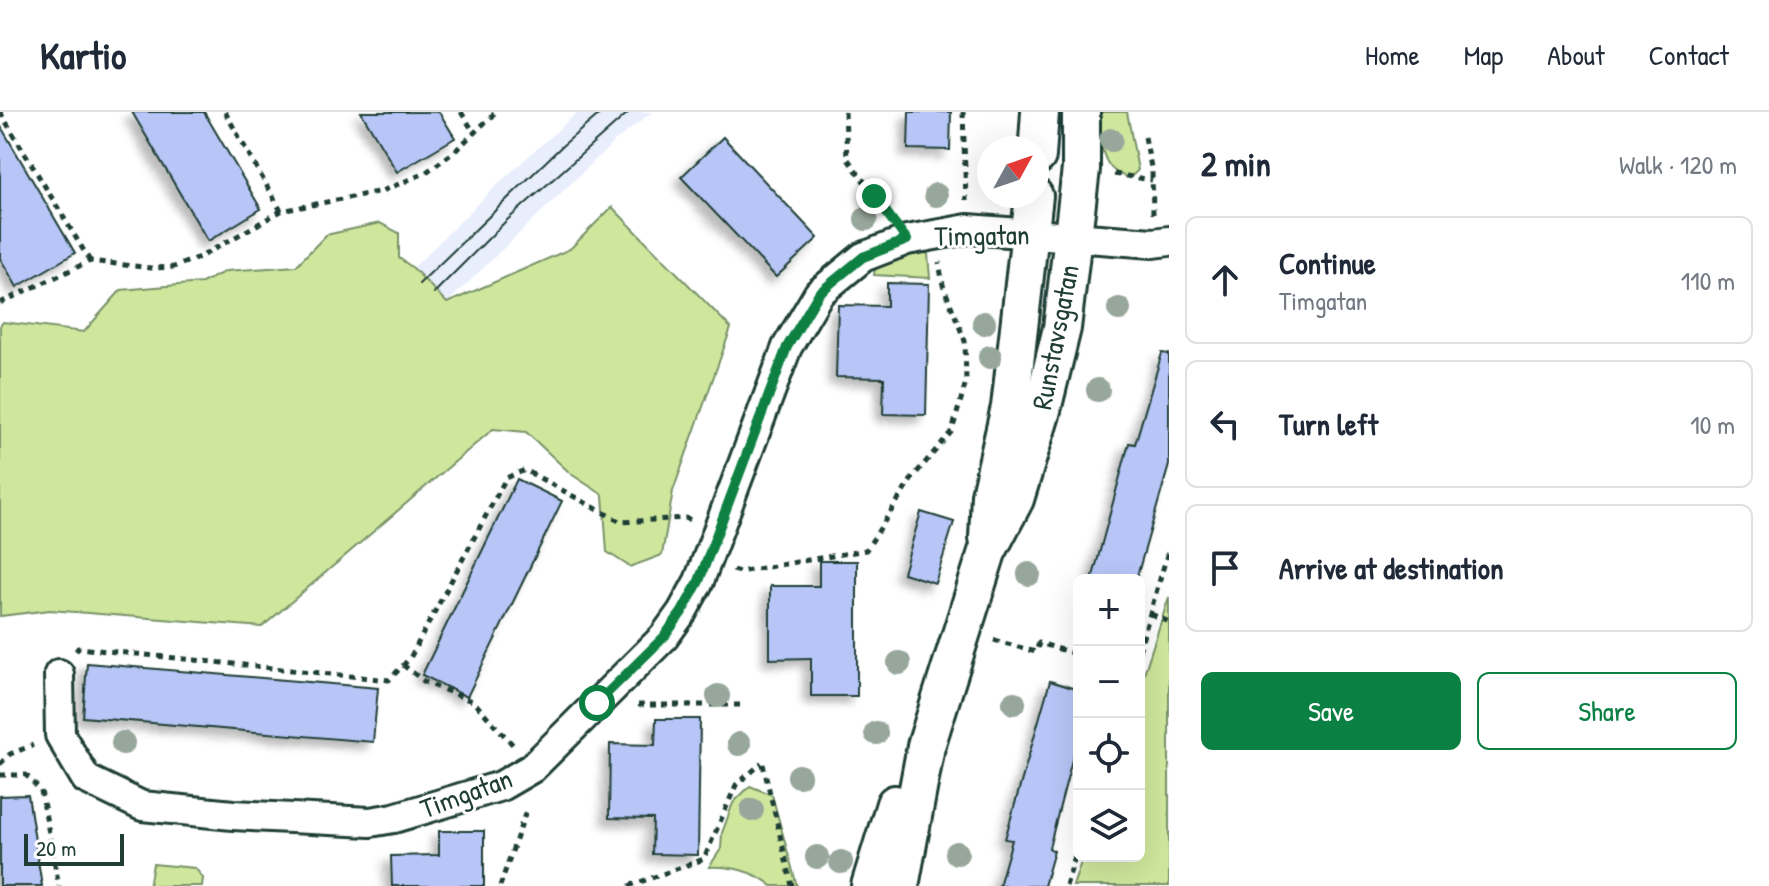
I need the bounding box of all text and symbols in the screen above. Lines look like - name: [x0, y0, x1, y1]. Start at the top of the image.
- text: Kartio: [40, 29, 126, 81]
- text: Home: [1365, 36, 1420, 74]
- text: Map: [1464, 36, 1503, 74]
- text: About: [1547, 36, 1605, 74]
- text: Contact: [1649, 36, 1729, 74]
- north arrow: [977, 136, 1049, 208]
- text: 2 min: [1201, 141, 1271, 187]
- text: Walk · 120 m: [1619, 147, 1737, 182]
- route end: [856, 178, 892, 214]
- street label: Timgatan: [934, 215, 1030, 255]
- text: Continue: [1279, 243, 1376, 283]
- icon: ahead: [1203, 258, 1247, 302]
- street label: Runstavsgatan: [1022, 261, 1088, 413]
- text: 110 m: [1681, 263, 1735, 298]
- text: Timgatan: [1279, 283, 1367, 318]
- icon: left: [1203, 402, 1247, 446]
- text: Turn left: [1279, 404, 1378, 444]
- text: 10 m: [1690, 407, 1735, 442]
- icon: arrive: [1203, 546, 1247, 590]
- text: Arrive at destination: [1279, 548, 1504, 588]
- map controls: [1073, 574, 1145, 862]
- button: +: [1073, 574, 1145, 646]
- button: −: [1073, 646, 1145, 718]
- button: Save: [1201, 672, 1461, 750]
- button: Share: [1477, 672, 1737, 750]
- route start: [579, 685, 615, 721]
- button: locate: [1073, 718, 1145, 790]
- street label: Timgatan: [415, 759, 517, 827]
- button: layers: [1073, 790, 1145, 862]
- scale bar: [24, 830, 124, 866]
- text: 20 m: [36, 833, 76, 863]

